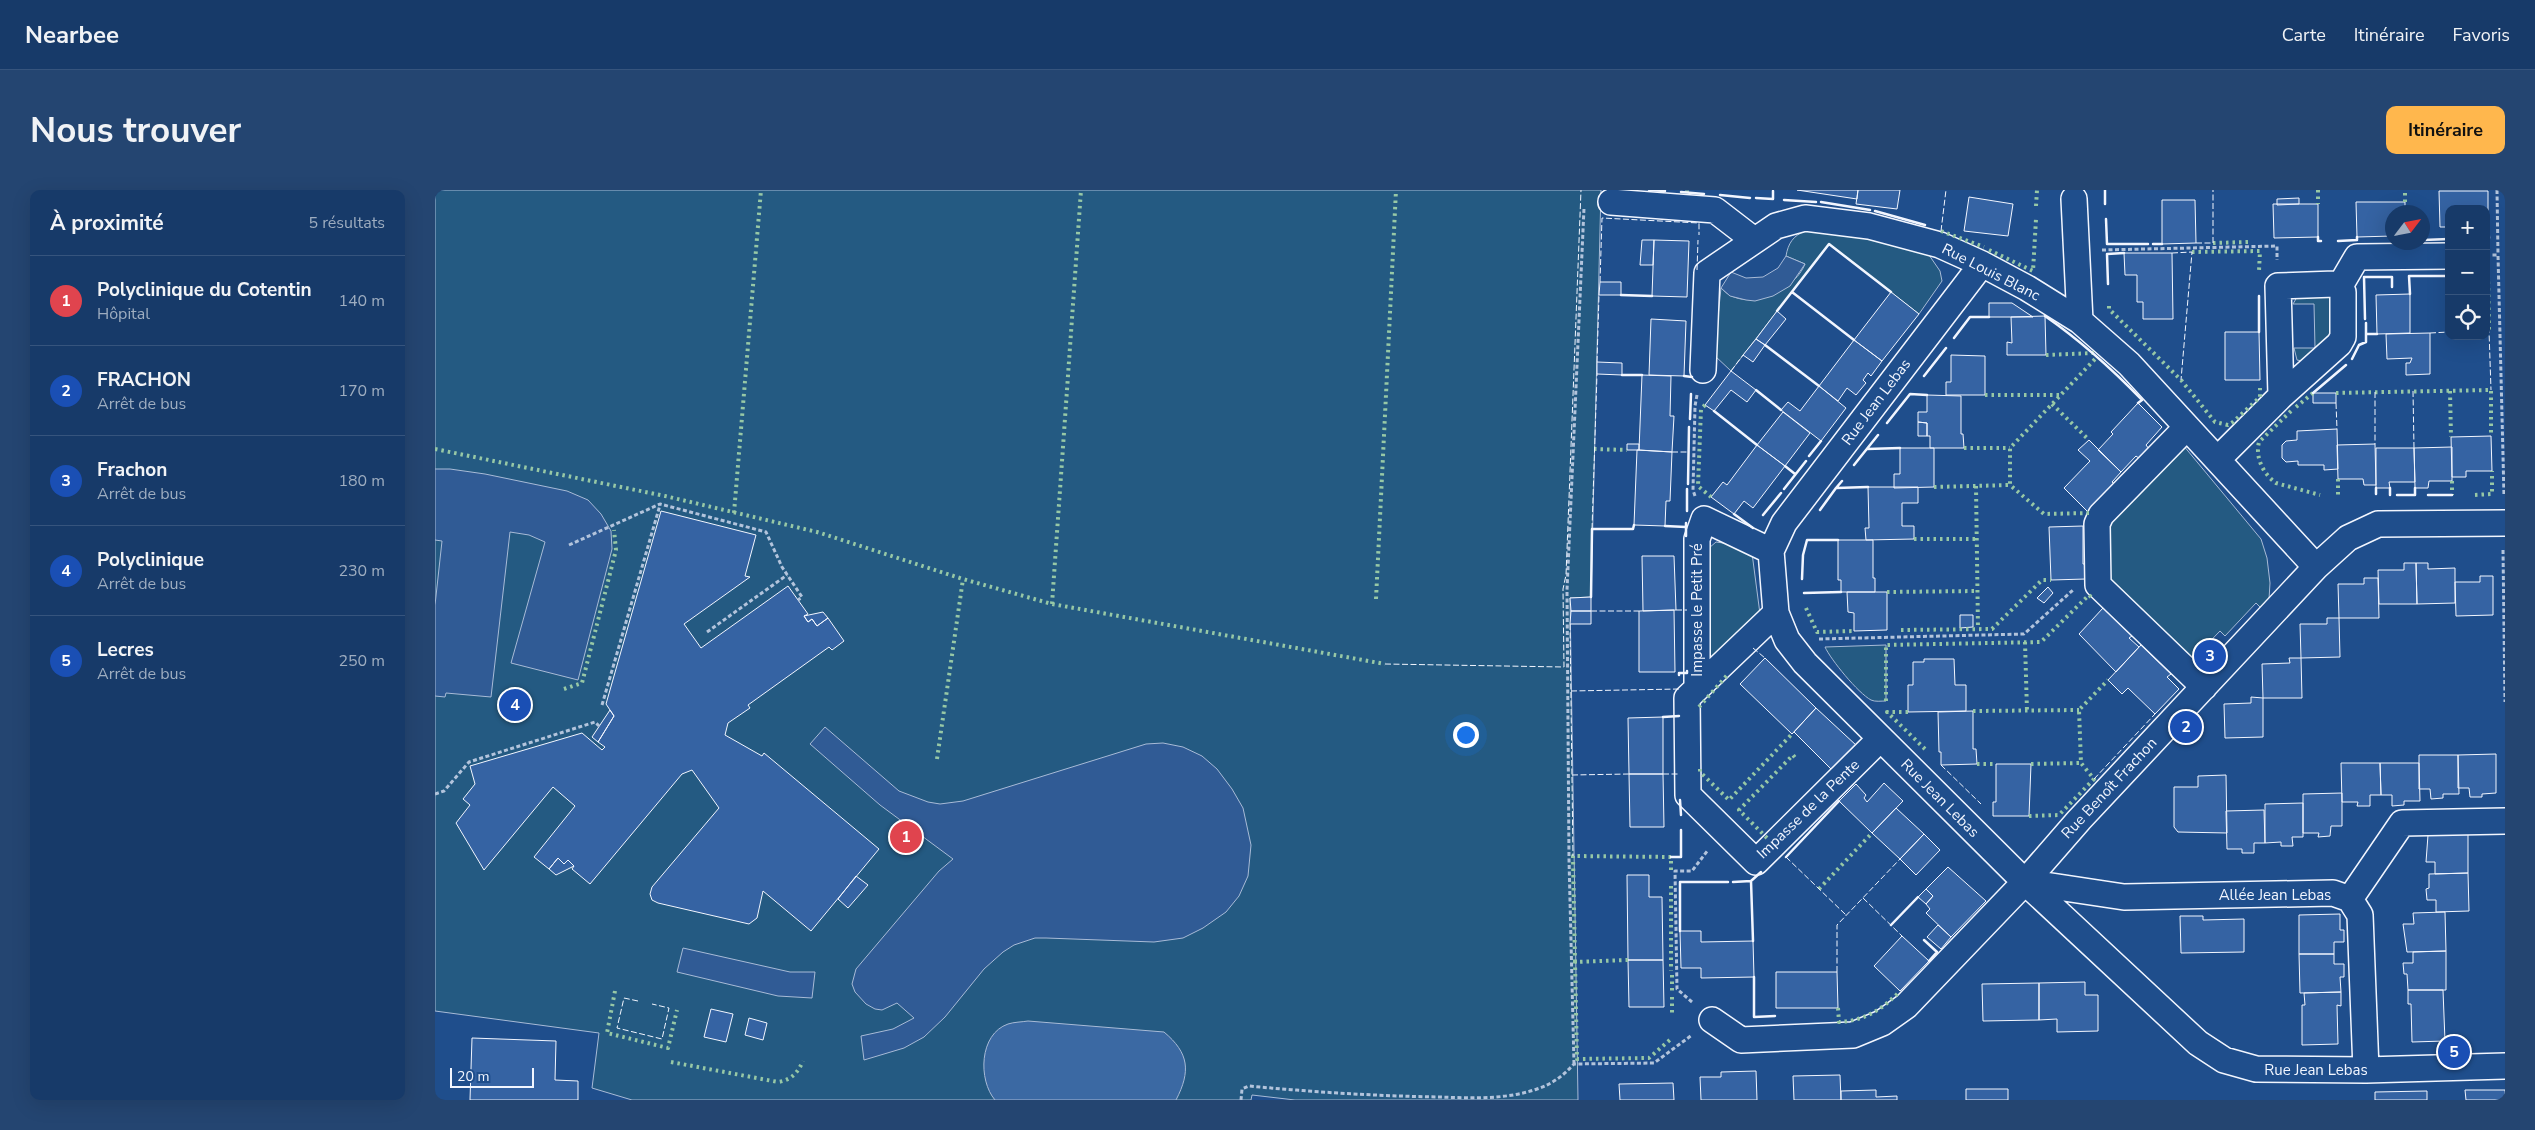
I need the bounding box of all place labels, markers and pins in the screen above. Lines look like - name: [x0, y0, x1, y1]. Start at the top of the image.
- pin: 3: [2194, 637, 2226, 675]
- pin: 4: [499, 686, 531, 724]
- pin: 2: [2170, 708, 2202, 746]
- pin: 1: [890, 818, 922, 856]
- pin: 5: [2438, 1033, 2470, 1071]

